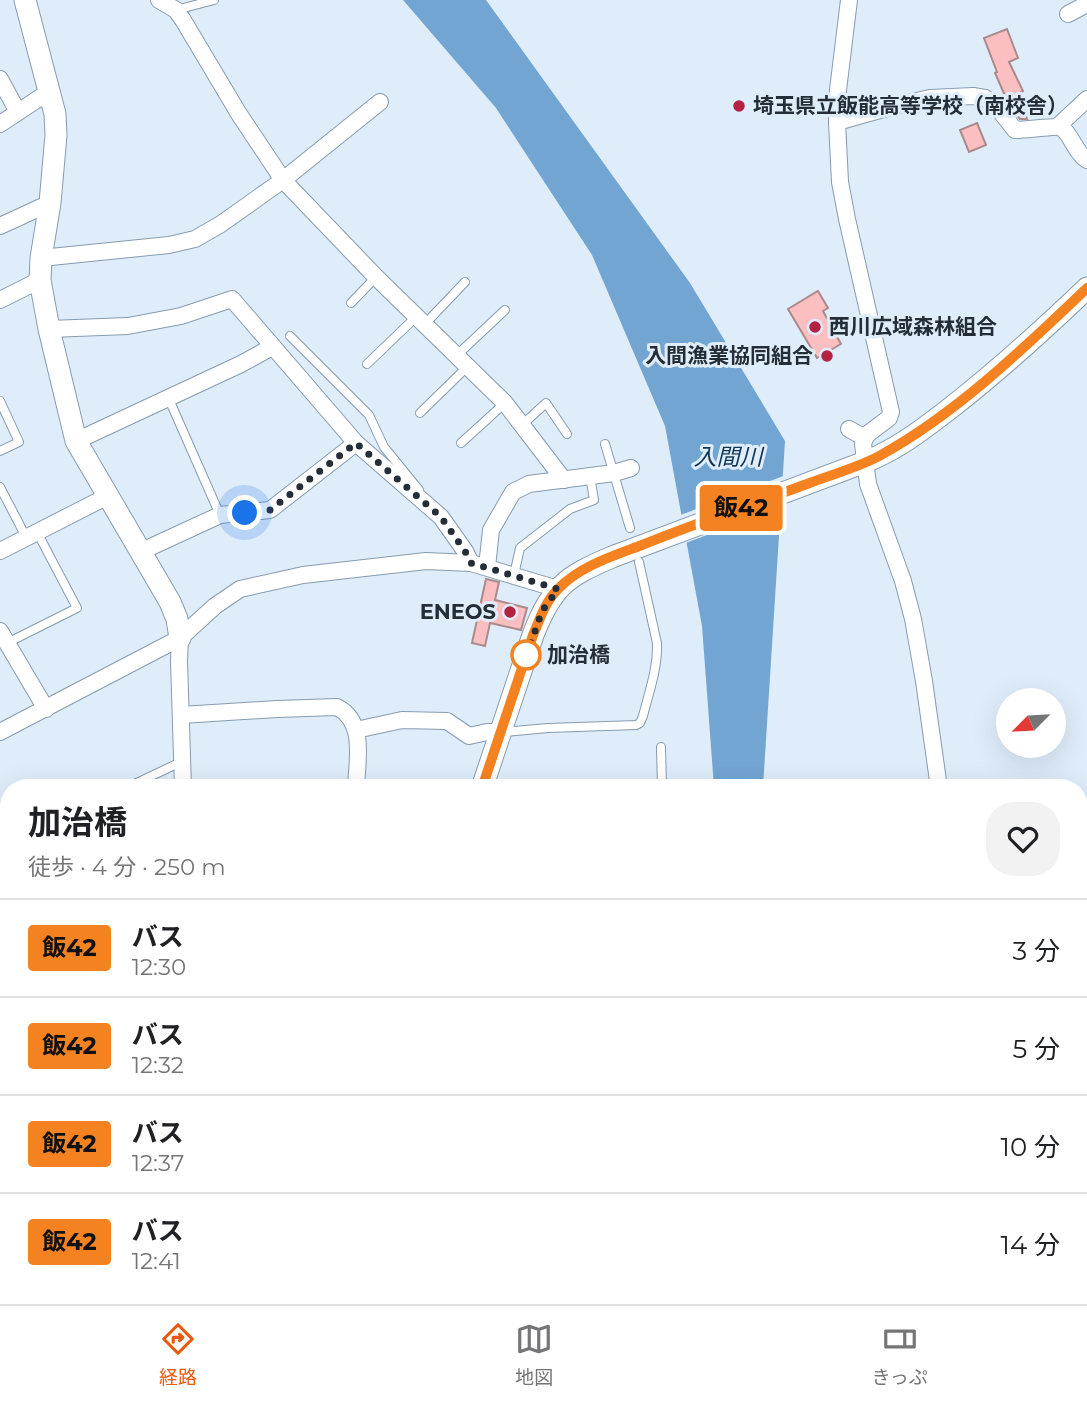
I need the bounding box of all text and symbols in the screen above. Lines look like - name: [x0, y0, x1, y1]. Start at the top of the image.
- place label: 埼玉県立飯能高等学校（南校舎）: [753, 93, 1068, 118]
- marker: 埼玉県立飯能高等学校（南校舎）: [731, 98, 747, 114]
- place label: 西川広域森林組合: [829, 314, 997, 339]
- marker: 西川広域森林組合: [807, 319, 823, 335]
- place label: 入間漁業協同組合: [645, 343, 813, 368]
- marker: 入間漁業協同組合: [819, 348, 835, 364]
- water label: 入間川: [694, 443, 766, 471]
- line badge: 飯42: [701, 485, 781, 531]
- text: 飯42: [714, 493, 768, 522]
- your location: [227, 495, 262, 530]
- place label: ENEOS: [420, 599, 496, 624]
- marker: ENEOS: [502, 604, 518, 620]
- marker: 加治橋: [511, 640, 541, 670]
- place label: 加治橋: [547, 642, 610, 667]
- north arrow: [996, 688, 1066, 758]
- map controls: [996, 688, 1066, 758]
- text: 加治橋: [28, 802, 127, 842]
- button: heart: [986, 802, 1060, 876]
- text: 徒歩 · 4 分 · 250 m: [28, 853, 226, 881]
- text: バス: [132, 921, 184, 953]
- text: 飯42: [42, 933, 97, 962]
- text: 3 分: [1013, 935, 1060, 967]
- text: 12:30: [132, 953, 186, 981]
- text: バス: [132, 1019, 184, 1051]
- text: 飯42: [42, 1031, 97, 1060]
- text: 5 分: [1012, 1033, 1060, 1065]
- text: 12:32: [132, 1051, 184, 1079]
- text: バス: [132, 1117, 184, 1149]
- text: 飯42: [42, 1129, 97, 1158]
- text: 10 分: [1001, 1131, 1060, 1163]
- text: 12:37: [132, 1149, 184, 1177]
- text: バス: [132, 1215, 184, 1247]
- text: 飯42: [42, 1227, 97, 1256]
- text: 14 分: [1001, 1229, 1060, 1261]
- text: 12:41: [132, 1247, 181, 1275]
- tab: 経路: [159, 1320, 197, 1389]
- tab: 地図: [515, 1320, 553, 1389]
- tab: きっぷ: [872, 1320, 928, 1389]

